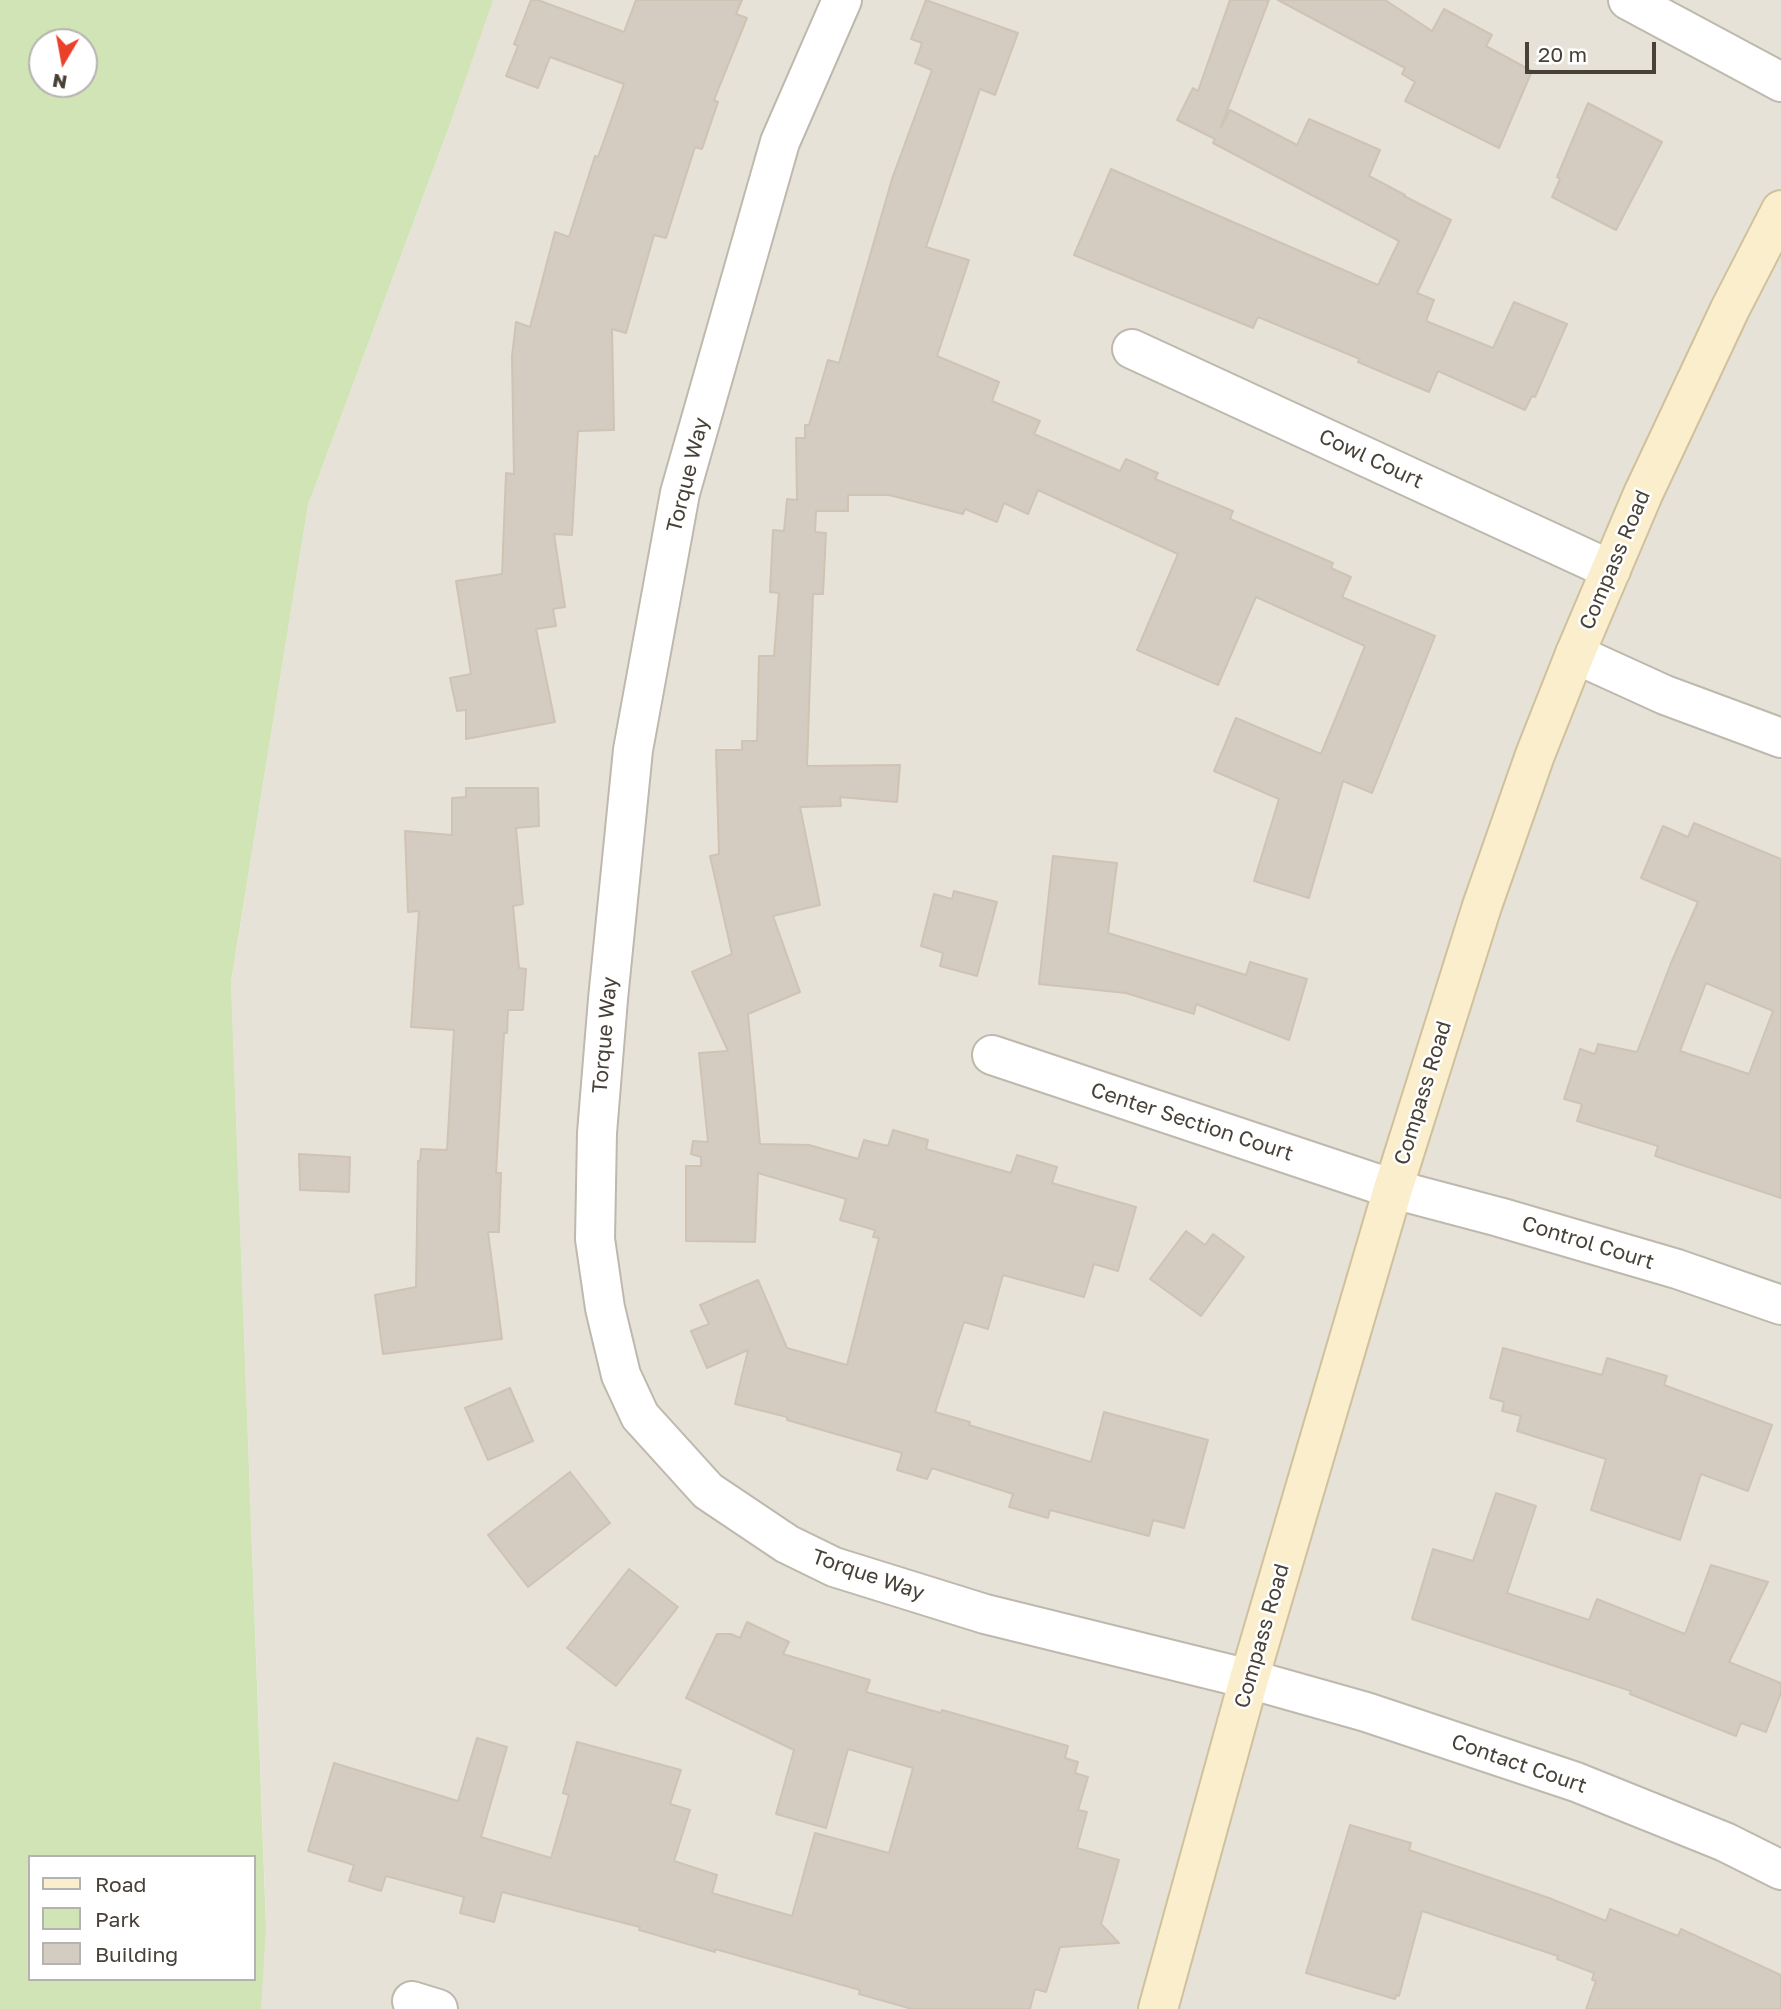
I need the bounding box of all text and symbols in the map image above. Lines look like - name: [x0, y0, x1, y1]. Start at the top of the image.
- north arrow: [28, 28, 98, 98]
- scale bar: [1529, 28, 1660, 72]
- text: 20 m: [1538, 41, 1587, 67]
- text: N: [51, 70, 69, 95]
- street label: Torque Way: [662, 415, 714, 535]
- street label: Cowl Court: [1315, 424, 1427, 494]
- street label: Compass Road: [1574, 486, 1656, 634]
- street label: Torque Way: [587, 975, 623, 1095]
- street label: Compass Road: [1389, 1018, 1457, 1168]
- street label: Center Section Court: [1087, 1077, 1297, 1167]
- street label: Control Court: [1519, 1211, 1657, 1275]
- street label: Torque Way: [808, 1544, 928, 1606]
- street label: Compass Road: [1229, 1561, 1295, 1711]
- street label: Contact Court: [1448, 1729, 1590, 1799]
- legend: [28, 1855, 256, 1981]
- text: Road: [95, 1871, 146, 1897]
- text: Park: [95, 1906, 140, 1932]
- text: Building: [95, 1941, 178, 1967]

